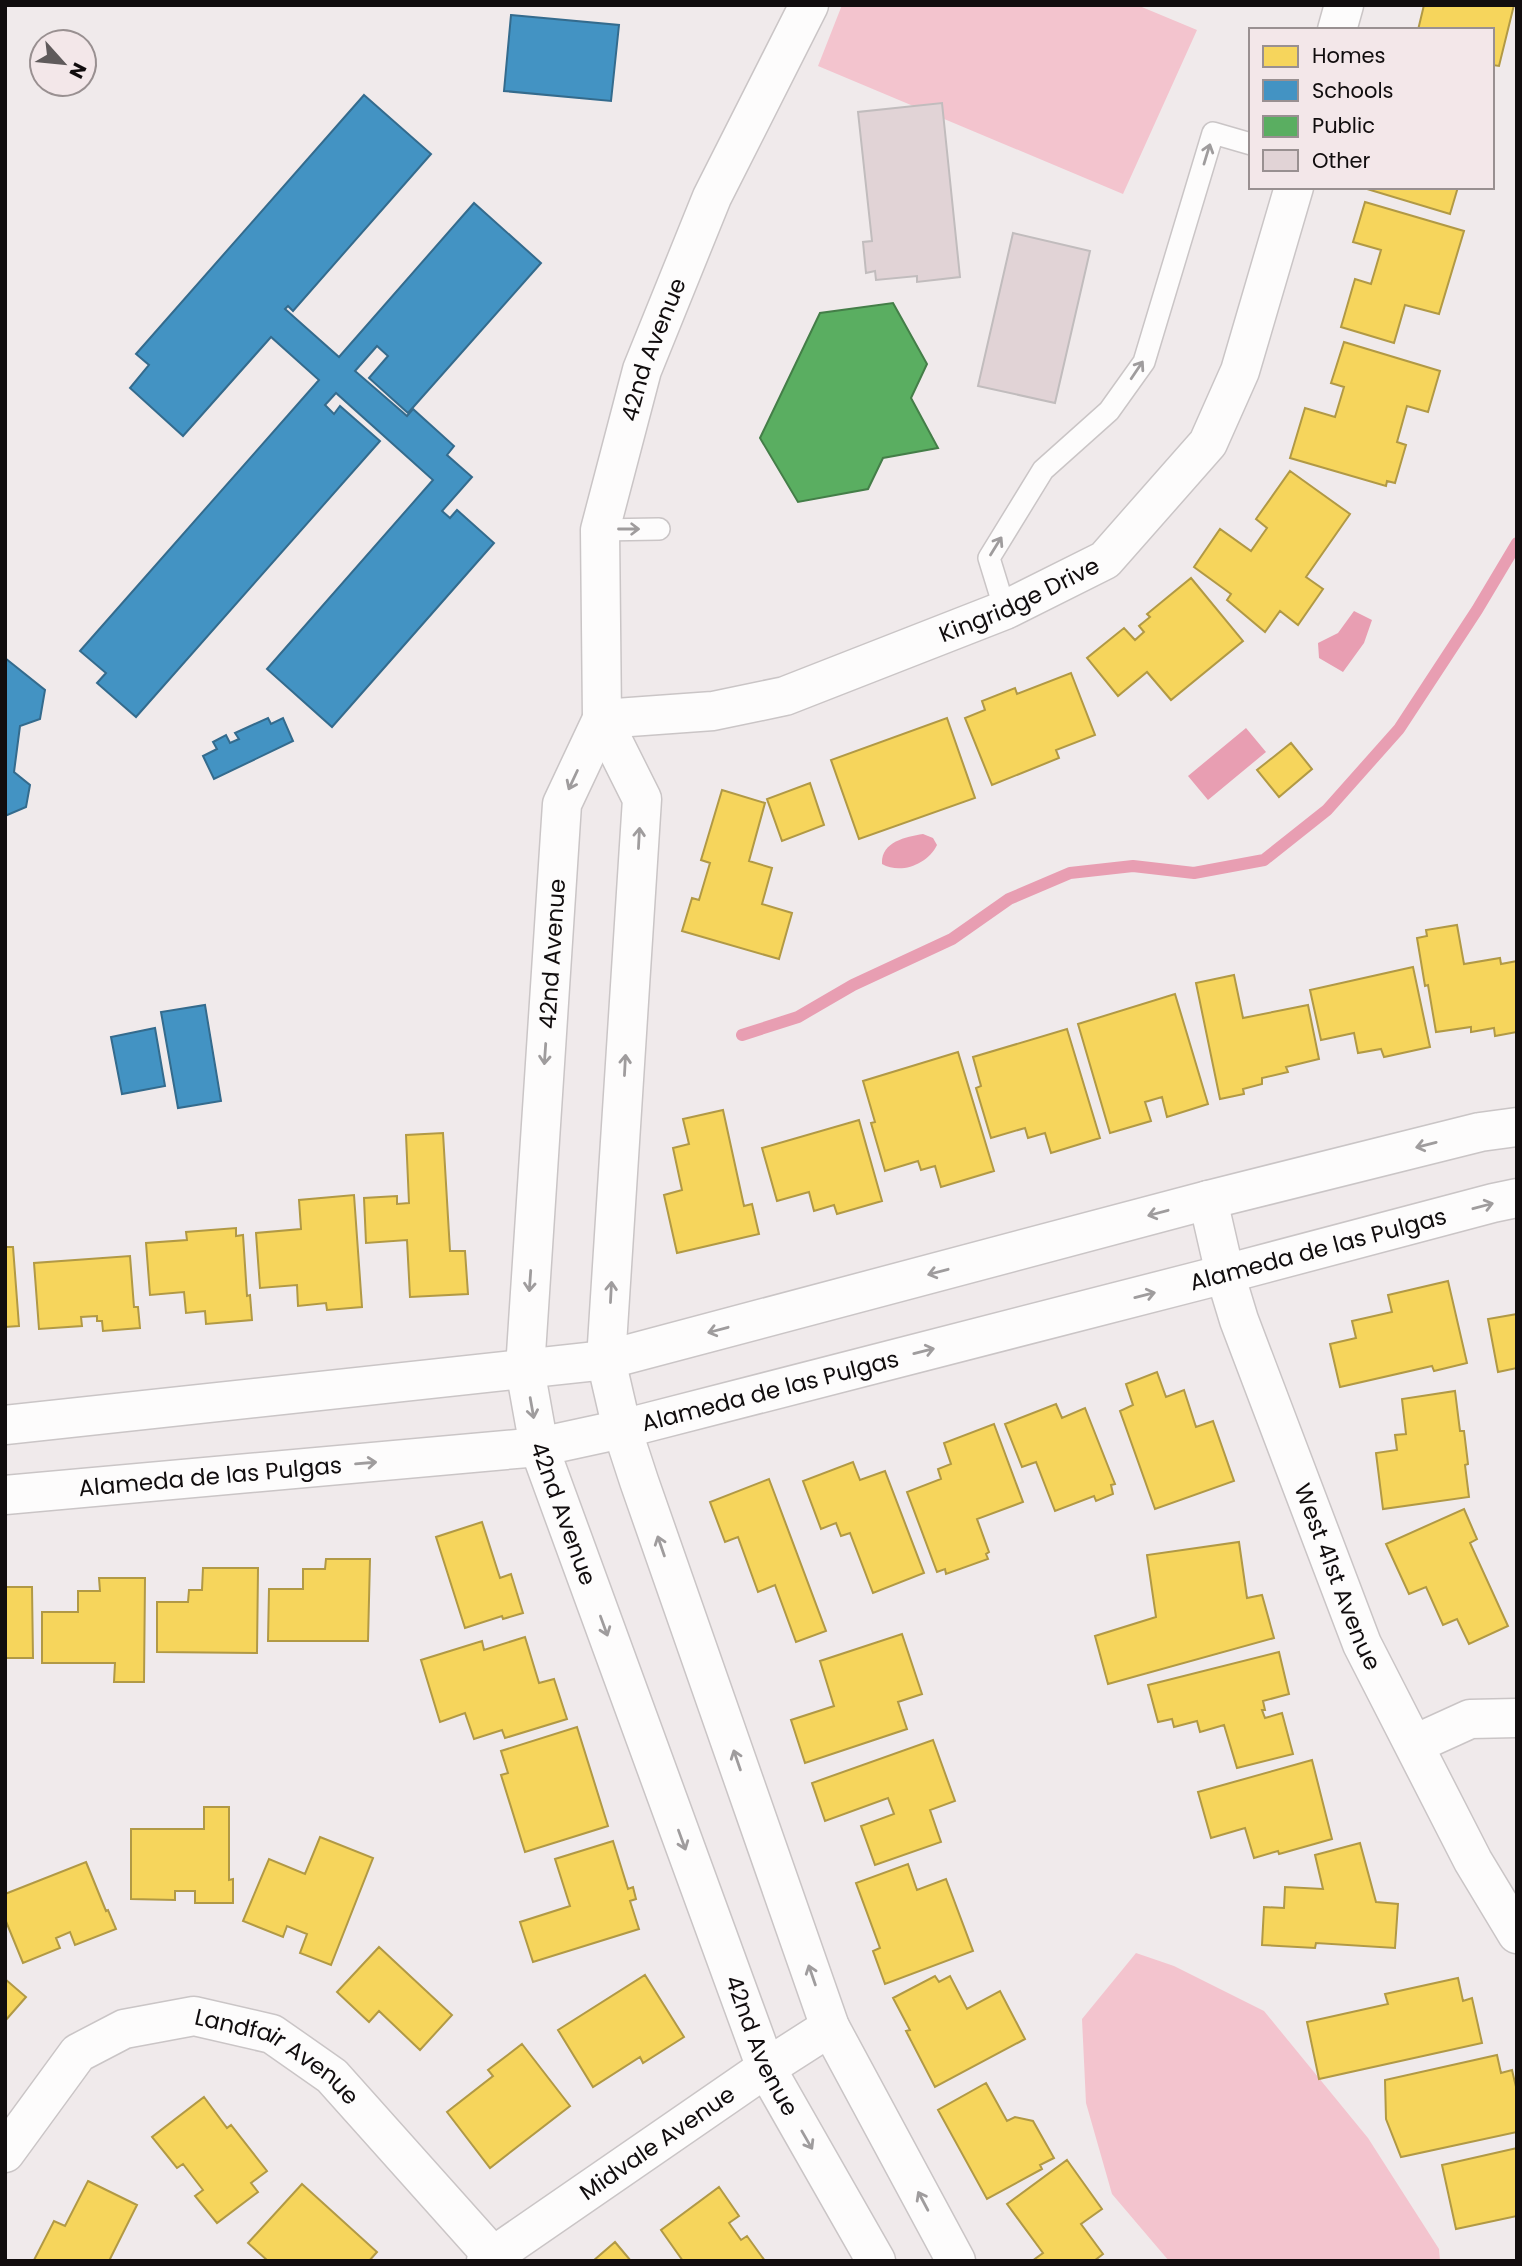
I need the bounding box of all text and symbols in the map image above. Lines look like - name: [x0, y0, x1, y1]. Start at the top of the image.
- north arrow: [28, 28, 98, 98]
- legend: [1249, 28, 1494, 189]
- text: Homes: [1312, 41, 1386, 70]
- text: N: [62, 58, 93, 83]
- text: Schools: [1312, 76, 1394, 105]
- text: Public: [1312, 111, 1375, 140]
- one-way arrow: [1201, 143, 1214, 165]
- text: Other: [1312, 146, 1371, 175]
- street label: 42nd Avenue: [613, 273, 694, 425]
- one-way arrow: [1130, 361, 1145, 380]
- one-way arrow: [617, 522, 640, 536]
- one-way arrow: [989, 537, 1004, 556]
- street label: Kingridge Drive: [934, 549, 1105, 650]
- one-way arrow: [566, 769, 579, 790]
- one-way arrow: [633, 827, 646, 850]
- street label: 42nd Avenue: [531, 878, 573, 1030]
- one-way arrow: [539, 1042, 552, 1065]
- one-way arrow: [619, 1054, 632, 1077]
- one-way arrow: [1415, 1139, 1438, 1153]
- one-way arrow: [1472, 1198, 1494, 1211]
- street label: Alameda de las Pulgas: [1186, 1200, 1450, 1298]
- one-way arrow: [1147, 1207, 1170, 1220]
- one-way arrow: [927, 1266, 950, 1279]
- one-way arrow: [524, 1269, 537, 1292]
- one-way arrow: [605, 1281, 618, 1304]
- one-way arrow: [1133, 1288, 1155, 1301]
- one-way arrow: [707, 1325, 729, 1338]
- street label: Alameda de las Pulgas: [638, 1343, 902, 1439]
- one-way arrow: [912, 1344, 935, 1357]
- one-way arrow: [526, 1396, 539, 1419]
- street label: 42nd Avenue: [522, 1437, 604, 1590]
- street label: Alameda de las Pulgas: [77, 1449, 343, 1504]
- one-way arrow: [354, 1456, 377, 1469]
- street label: West 41st Avenue: [1286, 1479, 1389, 1676]
- one-way arrow: [654, 1535, 667, 1557]
- one-way arrow: [599, 1615, 612, 1637]
- one-way arrow: [730, 1750, 742, 1772]
- one-way arrow: [677, 1828, 690, 1850]
- one-way arrow: [805, 1965, 817, 1987]
- street label: 42nd Avenue: [717, 1971, 806, 2122]
- street label: Landfair Avenue: [192, 2001, 366, 2112]
- street label: Midvale Avenue: [573, 2078, 741, 2208]
- one-way arrow: [800, 2129, 814, 2149]
- one-way arrow: [916, 2191, 930, 2211]

